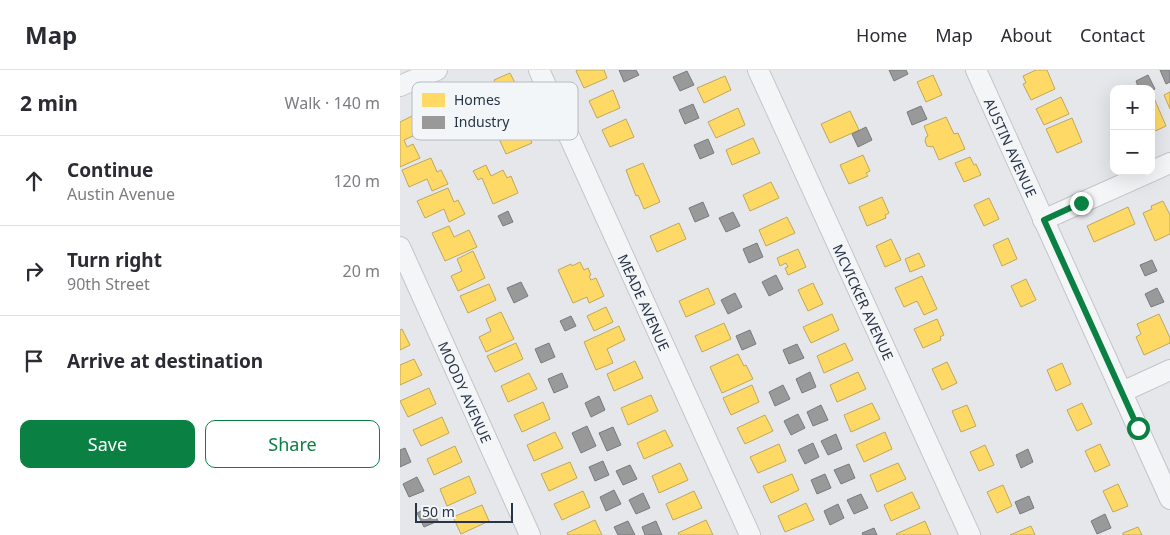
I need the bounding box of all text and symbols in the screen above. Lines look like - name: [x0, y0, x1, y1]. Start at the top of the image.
- text: Map: [25, 18, 77, 51]
- text: Home: [856, 23, 907, 47]
- text: Map: [935, 23, 973, 47]
- text: About: [1001, 23, 1052, 47]
- text: Contact: [1080, 23, 1145, 47]
- legend: [412, 82, 578, 140]
- map controls: [1110, 85, 1155, 175]
- button: +: [1110, 85, 1155, 130]
- text: 2 min: [20, 89, 78, 117]
- text: Homes: [454, 90, 501, 109]
- text: Walk · 140 m: [285, 92, 380, 114]
- street label: AUSTIN AVENUE: [980, 95, 1042, 200]
- text: Industry: [454, 112, 510, 131]
- button: −: [1110, 130, 1155, 175]
- text: Continue: [67, 157, 153, 183]
- icon: ahead: [20, 167, 48, 195]
- text: 120 m: [333, 170, 380, 192]
- text: Austin Avenue: [67, 183, 175, 205]
- route end: [1070, 192, 1093, 215]
- street label: MCVICKER AVENUE: [829, 241, 898, 363]
- text: Turn right: [67, 247, 162, 273]
- street label: MEADE AVENUE: [614, 251, 675, 354]
- icon: right: [20, 257, 48, 285]
- text: 20 m: [343, 260, 380, 282]
- text: 90th Street: [67, 273, 150, 295]
- street label: MOODY AVENUE: [434, 338, 497, 446]
- icon: arrive: [20, 347, 48, 375]
- text: Arrive at destination: [67, 348, 263, 374]
- route start: [1127, 417, 1150, 440]
- button: Save: [20, 420, 195, 468]
- button: Share: [205, 420, 380, 468]
- scale bar: [415, 500, 512, 523]
- text: 50 m: [422, 502, 455, 521]

